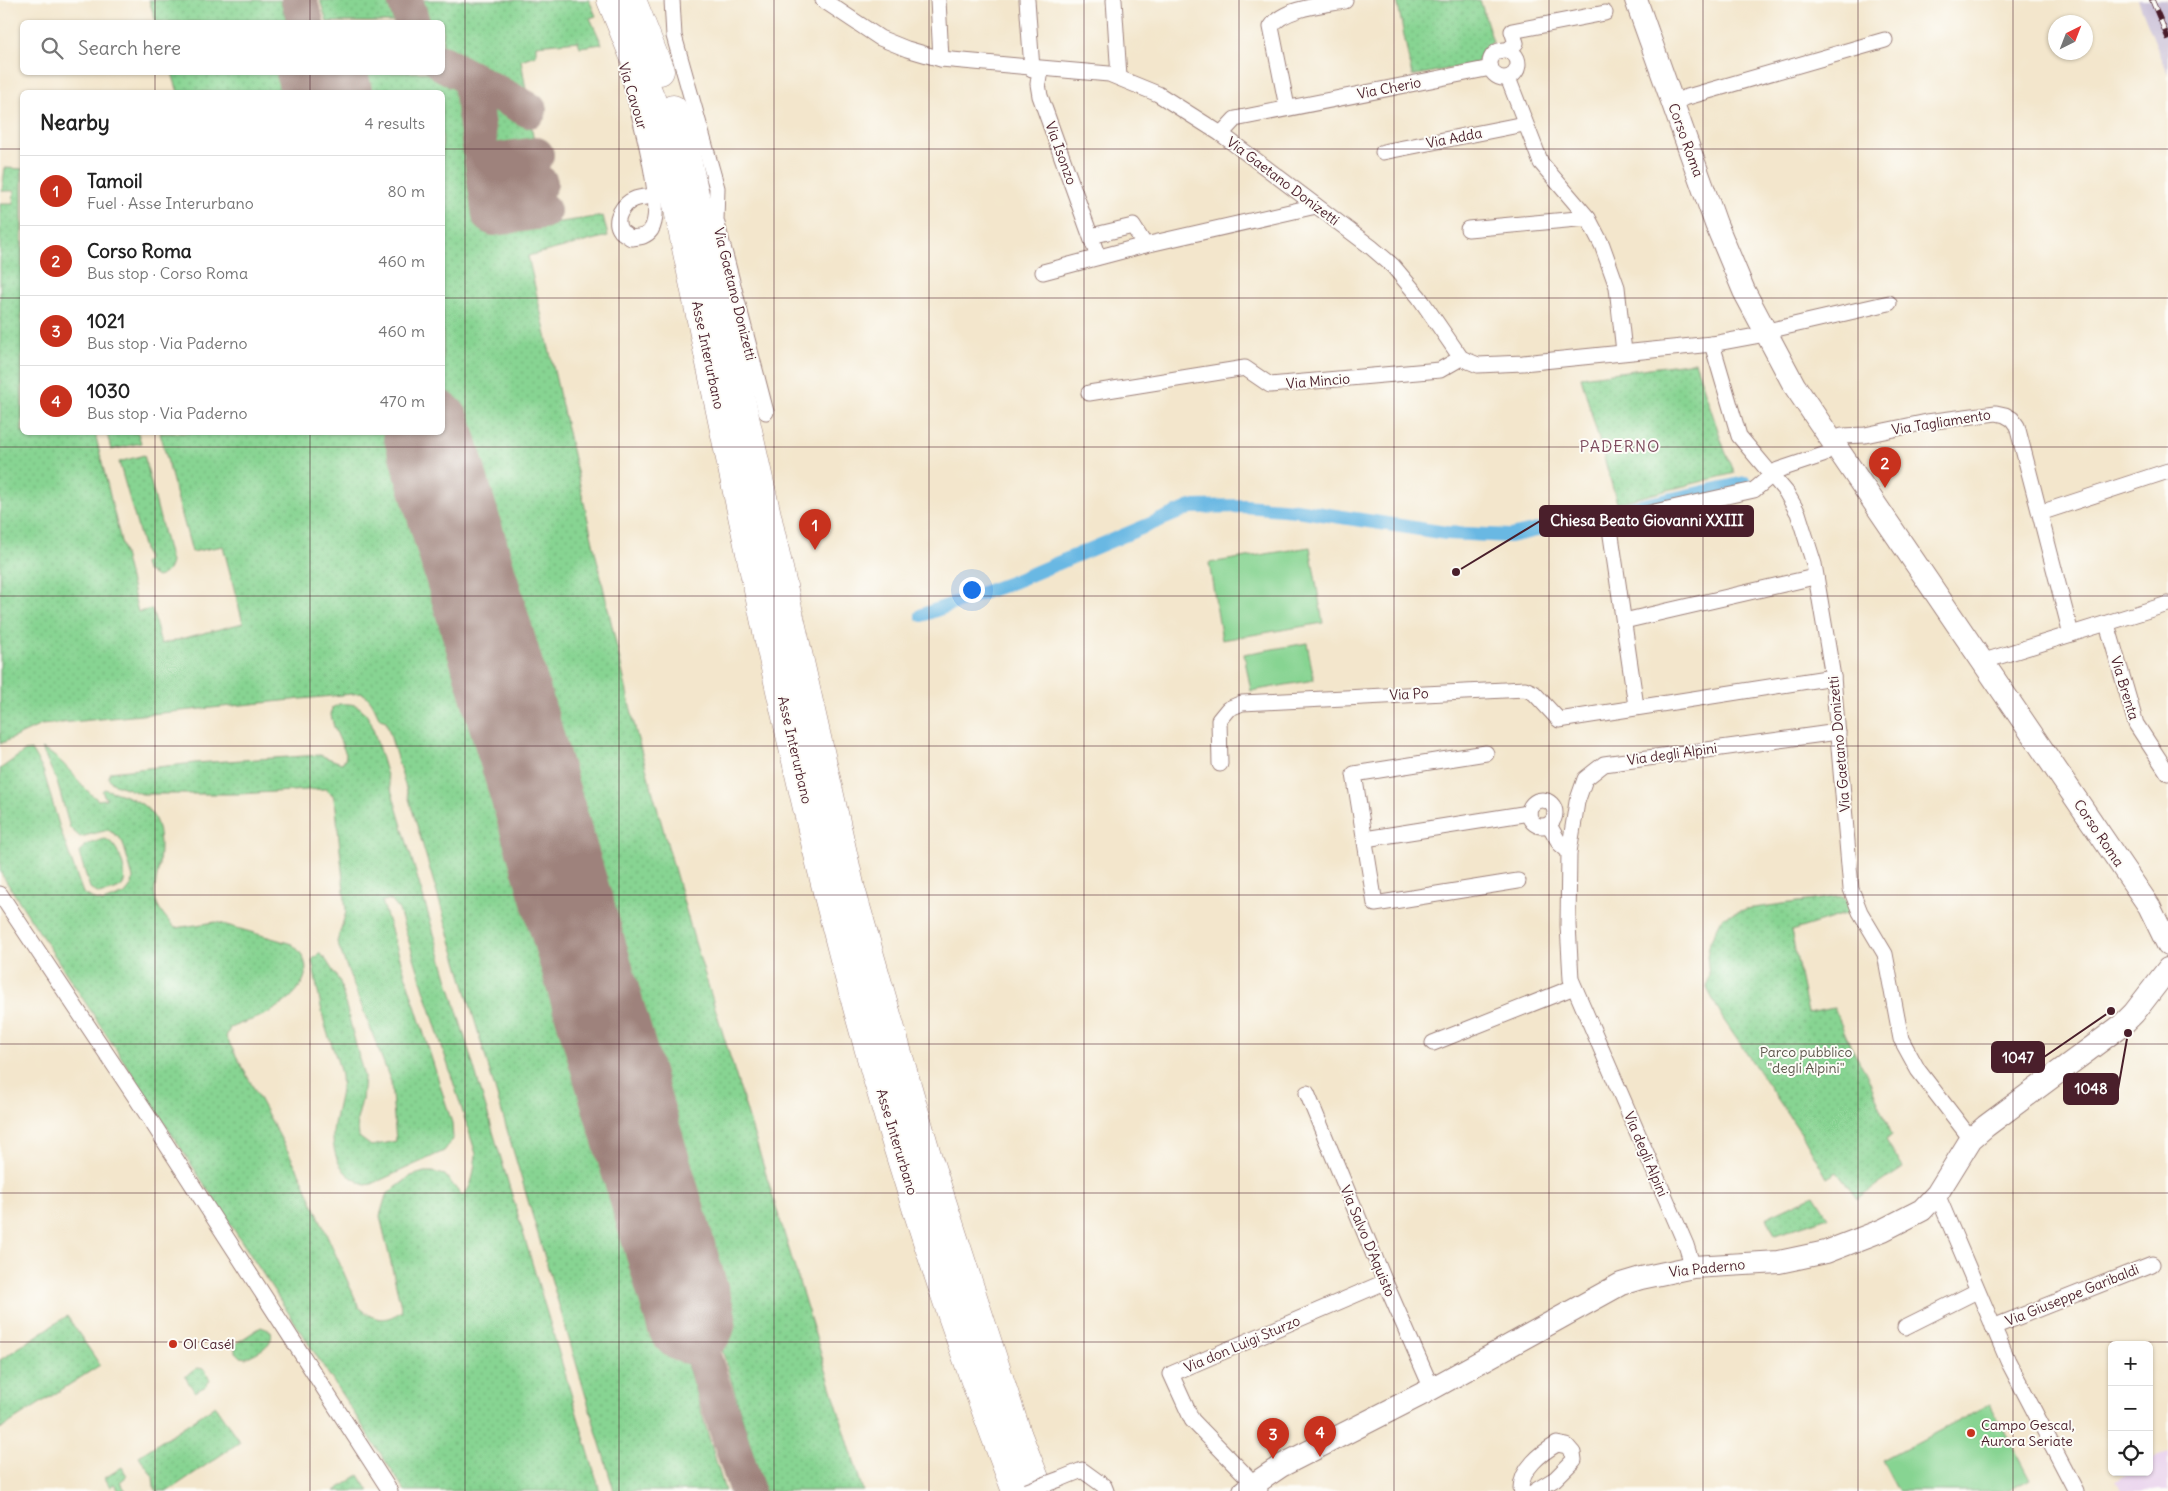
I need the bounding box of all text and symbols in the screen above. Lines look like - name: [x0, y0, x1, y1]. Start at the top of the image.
- north arrow: [2048, 15, 2093, 60]
- search box: [20, 20, 445, 75]
- icon: search: [38, 34, 66, 62]
- text: Search here: [78, 36, 181, 60]
- street label: Via Cavour: [614, 60, 652, 132]
- street label: Via Cherio: [1355, 73, 1423, 103]
- street label: Corso Roma: [1664, 101, 1708, 179]
- text: Nearby: [40, 109, 110, 136]
- text: 4 results: [364, 113, 425, 133]
- street label: Via Isonzo: [1041, 119, 1081, 187]
- street label: Via Adda: [1424, 124, 1484, 152]
- street label: Via Gaetano Donizetti: [1223, 133, 1343, 229]
- text: Tamoil: [87, 169, 142, 193]
- text: 1: [53, 181, 59, 201]
- text: 80 m: [387, 181, 425, 201]
- text: Fuel · Asse Interurbano: [87, 193, 254, 213]
- street label: Via Gaetano Donizetti: [710, 226, 760, 362]
- text: Corso Roma: [87, 239, 192, 263]
- text: 2: [52, 251, 60, 271]
- text: 460 m: [378, 251, 425, 271]
- text: Bus stop · Corso Roma: [87, 263, 248, 283]
- street label: Asse Interurbano: [688, 299, 728, 411]
- text: 1021: [87, 309, 125, 333]
- text: 3: [51, 321, 61, 341]
- text: 460 m: [378, 321, 425, 341]
- text: Bus stop · Via Paderno: [87, 333, 247, 353]
- street label: Via Mincio: [1285, 369, 1351, 393]
- text: 1030: [87, 379, 130, 403]
- text: 4: [51, 391, 61, 411]
- text: 470 m: [380, 391, 425, 411]
- text: Bus stop · Via Paderno: [87, 403, 247, 423]
- street label: Via Tagliamento: [1890, 405, 1992, 439]
- district label: PADERNO: [1580, 436, 1660, 456]
- pin: 2: [1869, 447, 1901, 488]
- callout: Chiesa Beato Giovanni XXIII: [1540, 506, 1753, 536]
- pin: 1: [799, 509, 831, 550]
- text: Chiesa Beato Giovanni XXIII: [1550, 511, 1744, 530]
- your location: [959, 577, 985, 603]
- street label: Via Brenta: [2107, 654, 2143, 722]
- street label: Via Gaetano Donizetti: [1824, 675, 1854, 813]
- street label: Via Po: [1389, 684, 1429, 704]
- street label: Asse Interurbano: [774, 694, 816, 806]
- street label: Via degli Alpini: [1626, 739, 1718, 769]
- street label: Corso Roma: [2070, 796, 2128, 870]
- callout: 1047: [1992, 1042, 2044, 1072]
- park label: Parco pubblico "degli Alpini": [1760, 1043, 1852, 1077]
- text: 1047: [2002, 1048, 2034, 1067]
- callout: 1048: [2064, 1074, 2118, 1104]
- text: 1048: [2074, 1079, 2108, 1098]
- street label: Asse Interurbano: [872, 1087, 922, 1197]
- street label: Via degli Alpini: [1620, 1109, 1672, 1199]
- street label: Via Salvo D'Aquisto: [1336, 1183, 1400, 1299]
- street label: Via Paderno: [1668, 1255, 1746, 1281]
- street label: Via Giuseppe Garibaldi: [2003, 1260, 2141, 1330]
- street label: Via don Luigi Sturzo: [1181, 1311, 1303, 1377]
- place label: Ol Casél: [183, 1335, 234, 1353]
- marker: Ol Casél: [167, 1338, 179, 1350]
- map controls: [2108, 1341, 2153, 1476]
- button: +: [2108, 1341, 2153, 1386]
- button: −: [2108, 1386, 2153, 1431]
- pin: 4: [1304, 1416, 1336, 1457]
- place label: Campo Gescal, Aurora Seriate: [1981, 1416, 2075, 1450]
- pin: 3: [1257, 1418, 1289, 1459]
- marker: Campo Gescal, Aurora Seriate: [1965, 1427, 1977, 1439]
- button: locate: [2108, 1431, 2153, 1476]

